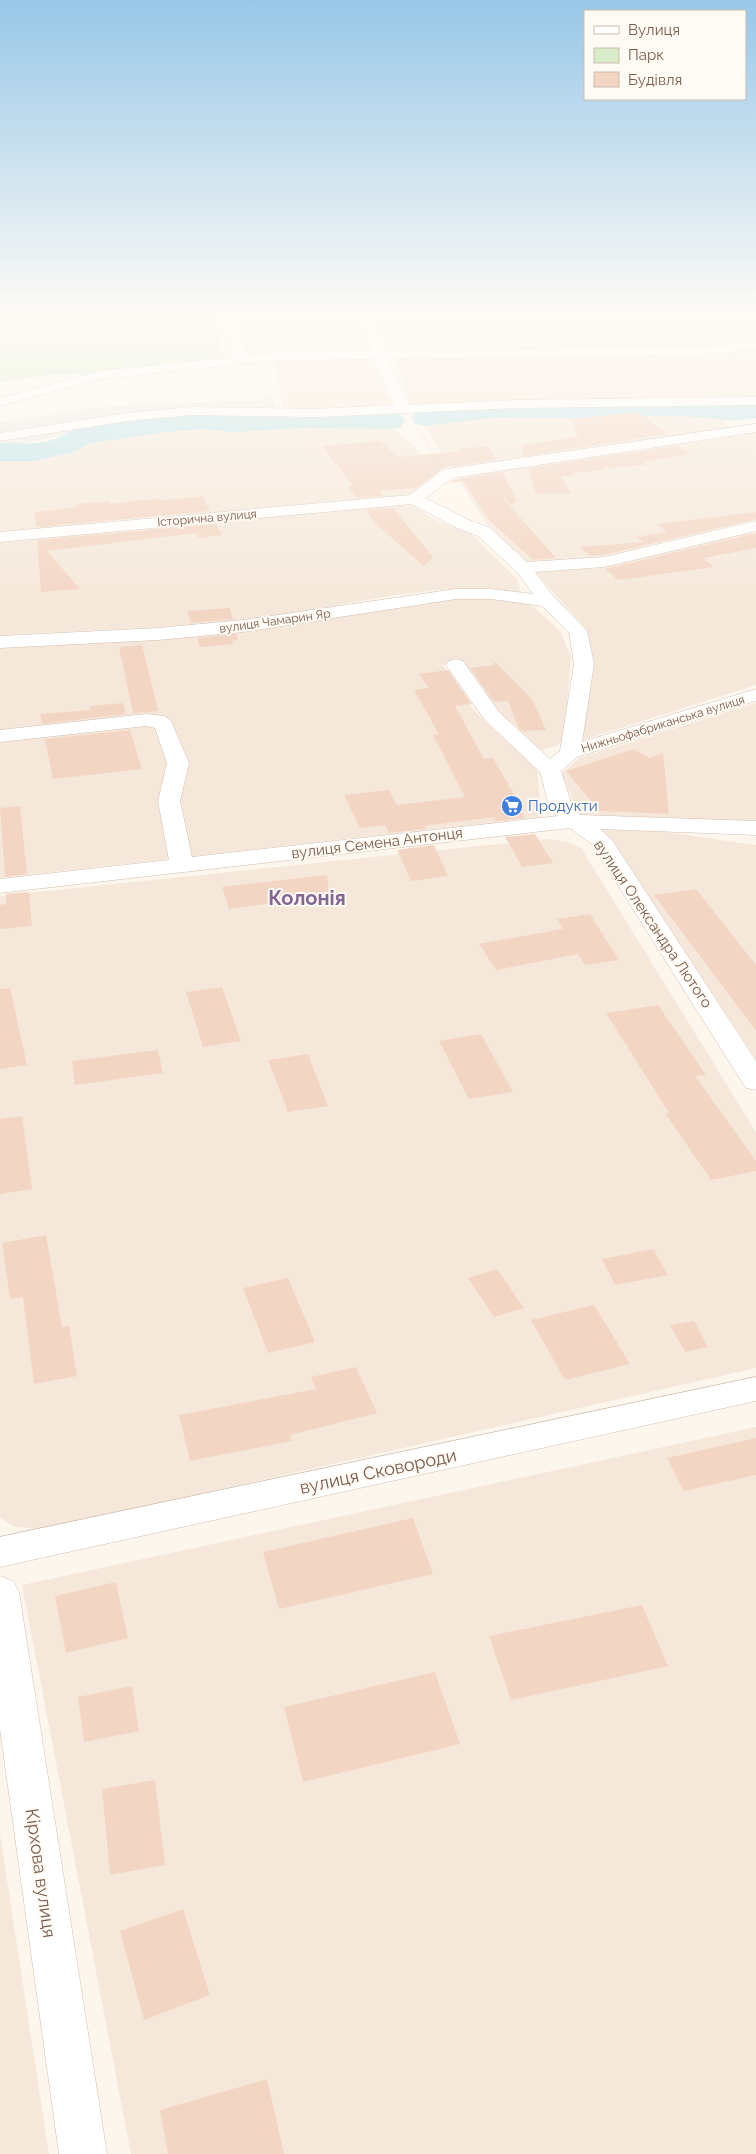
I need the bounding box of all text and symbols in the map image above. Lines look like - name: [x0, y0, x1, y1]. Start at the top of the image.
- legend: [584, 10, 746, 100]
- text: Вулиця: [628, 21, 680, 39]
- text: Парк: [628, 46, 664, 64]
- text: Будівля: [628, 71, 682, 89]
- street label: Історична вулиця: [157, 507, 257, 529]
- street label: вулиця Чамарин Яр: [219, 606, 331, 636]
- street label: Нижньофабриканська вулиця: [580, 692, 746, 756]
- supermarket icon: Продукти: [500, 794, 524, 818]
- place label: Продукти: [528, 797, 598, 815]
- street label: вулиця Семена Антонця: [290, 824, 464, 862]
- street label: вулиця Олександра Лютого: [590, 837, 716, 1011]
- district label: Колонія: [268, 886, 346, 910]
- street label: вулиця Сковороди: [298, 1444, 458, 1498]
- street label: Кірхова вулиця: [22, 1807, 60, 1939]

